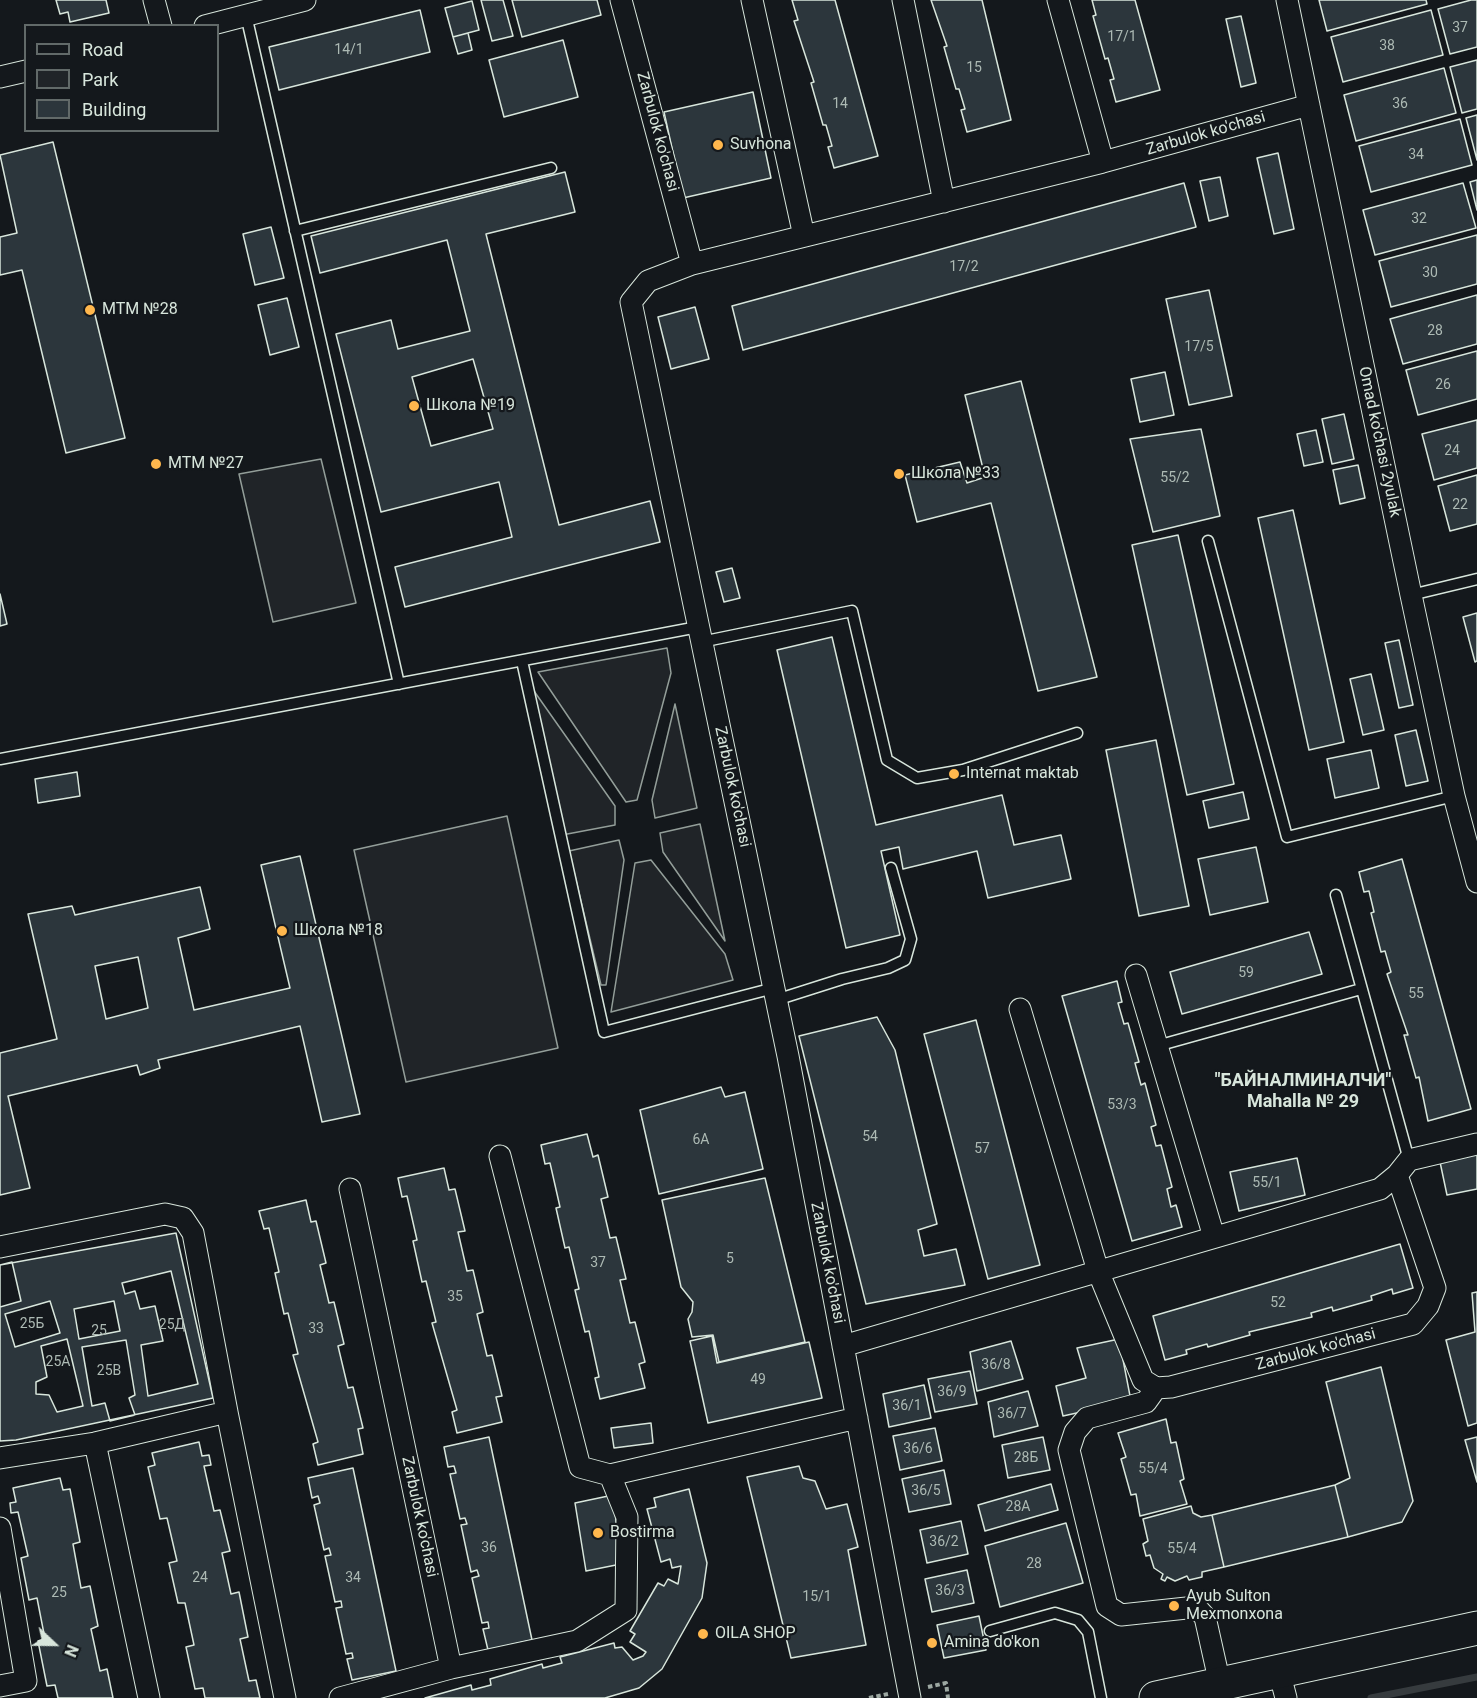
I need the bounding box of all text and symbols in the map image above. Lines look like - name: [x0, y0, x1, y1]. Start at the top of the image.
- house number: 37: [1452, 20, 1468, 36]
- legend: [24, 24, 219, 132]
- house number: 17/1: [1107, 29, 1137, 45]
- house number: 38: [1379, 38, 1395, 54]
- text: Road: [82, 39, 123, 60]
- house number: 14/1: [334, 42, 364, 58]
- house number: 15: [966, 60, 982, 76]
- text: Park: [82, 69, 118, 90]
- street label: Zarbulok ko'chasi: [632, 70, 682, 194]
- house number: 14: [832, 96, 848, 112]
- house number: 36: [1392, 96, 1408, 112]
- text: Building: [82, 99, 146, 120]
- street label: Zarbulok ko'chasi: [1144, 108, 1268, 160]
- place label: Suvhona: [730, 135, 792, 155]
- marker: Suvhona: [711, 138, 725, 152]
- house number: 34: [1408, 147, 1424, 163]
- house number: 32: [1411, 211, 1427, 227]
- house number: 17/2: [949, 259, 979, 275]
- house number: 30: [1422, 265, 1438, 281]
- place label: MTM №28: [102, 300, 178, 320]
- marker: MTM №28: [83, 303, 97, 317]
- house number: 28: [1427, 323, 1443, 339]
- house number: 17/5: [1184, 339, 1214, 355]
- street label: Omad ko'chasi 2yulak: [1354, 365, 1404, 519]
- house number: 26: [1435, 377, 1451, 393]
- place label: Школа №19: [426, 396, 515, 416]
- marker: Школа №19: [407, 399, 421, 413]
- house number: 24: [1444, 443, 1460, 459]
- place label: MTM №27: [168, 454, 244, 474]
- marker: MTM №27: [149, 457, 163, 471]
- place label: Школа №33: [911, 464, 1000, 484]
- marker: Школа №33: [892, 467, 906, 481]
- house number: 55/2: [1160, 470, 1190, 486]
- house number: 22: [1452, 497, 1468, 513]
- street label: Zarbulok ko'chasi: [710, 725, 754, 849]
- place label: Internat maktab: [966, 764, 1079, 784]
- marker: Internat maktab: [947, 767, 961, 781]
- place label: Школа №18: [294, 921, 383, 941]
- marker: Школа №18: [275, 924, 289, 938]
- house number: 59: [1238, 965, 1254, 981]
- house number: 55: [1408, 986, 1424, 1002]
- district label: "БАЙНАЛМИНАЛЧИ" Mahalla № 29: [1215, 1070, 1391, 1112]
- house number: 53/3: [1107, 1097, 1137, 1113]
- house number: 54: [862, 1129, 878, 1145]
- house number: 6A: [692, 1132, 710, 1148]
- house number: 57: [974, 1141, 990, 1157]
- house number: 55/1: [1252, 1175, 1282, 1191]
- street label: Zarbulok ko'chasi: [806, 1201, 848, 1325]
- house number: 5: [726, 1251, 734, 1267]
- house number: 37: [590, 1255, 606, 1271]
- house number: 35: [447, 1289, 463, 1305]
- house number: 52: [1270, 1295, 1286, 1311]
- house number: 25Б: [20, 1316, 44, 1332]
- house number: 25Д: [159, 1317, 185, 1333]
- house number: 33: [308, 1321, 324, 1337]
- house number: 25: [91, 1323, 107, 1339]
- street label: Zarbulok ko'chasi: [1254, 1325, 1378, 1375]
- house number: 25А: [46, 1354, 70, 1370]
- house number: 36/8: [981, 1357, 1011, 1373]
- house number: 25В: [97, 1363, 121, 1379]
- house number: 49: [750, 1372, 766, 1388]
- house number: 36/9: [937, 1384, 967, 1400]
- house number: 36/1: [892, 1398, 922, 1414]
- house number: 36/7: [997, 1406, 1027, 1422]
- house number: 36/6: [903, 1441, 933, 1457]
- house number: 28Б: [1014, 1450, 1038, 1466]
- street label: Zarbulok ko'chasi: [397, 1455, 441, 1579]
- house number: 55/4: [1138, 1461, 1168, 1477]
- house number: 36/5: [911, 1483, 941, 1499]
- house number: 28A: [1006, 1499, 1030, 1515]
- place label: Bostirma: [610, 1523, 675, 1543]
- marker: Bostirma: [591, 1526, 605, 1540]
- house number: 36/2: [929, 1534, 959, 1550]
- house number: 36: [481, 1540, 497, 1556]
- house number: 55/4: [1167, 1541, 1197, 1557]
- house number: 28: [1026, 1556, 1042, 1572]
- house number: 24: [192, 1570, 208, 1586]
- house number: 34: [345, 1570, 361, 1586]
- house number: 36/3: [935, 1583, 965, 1599]
- house number: 25: [51, 1585, 67, 1601]
- place label: Ayub Sulton Mexmonxona: [1186, 1587, 1283, 1625]
- house number: 15/1: [802, 1589, 832, 1605]
- marker: Ayub Sulton Mexmonxona: [1167, 1599, 1181, 1613]
- north arrow: [24, 1614, 84, 1674]
- place label: OILA SHOP: [715, 1624, 796, 1644]
- marker: OILA SHOP: [696, 1627, 710, 1641]
- place label: Amina do'kon: [944, 1633, 1040, 1653]
- marker: Amina do'kon: [925, 1636, 939, 1650]
- text: N: [60, 1642, 82, 1660]

